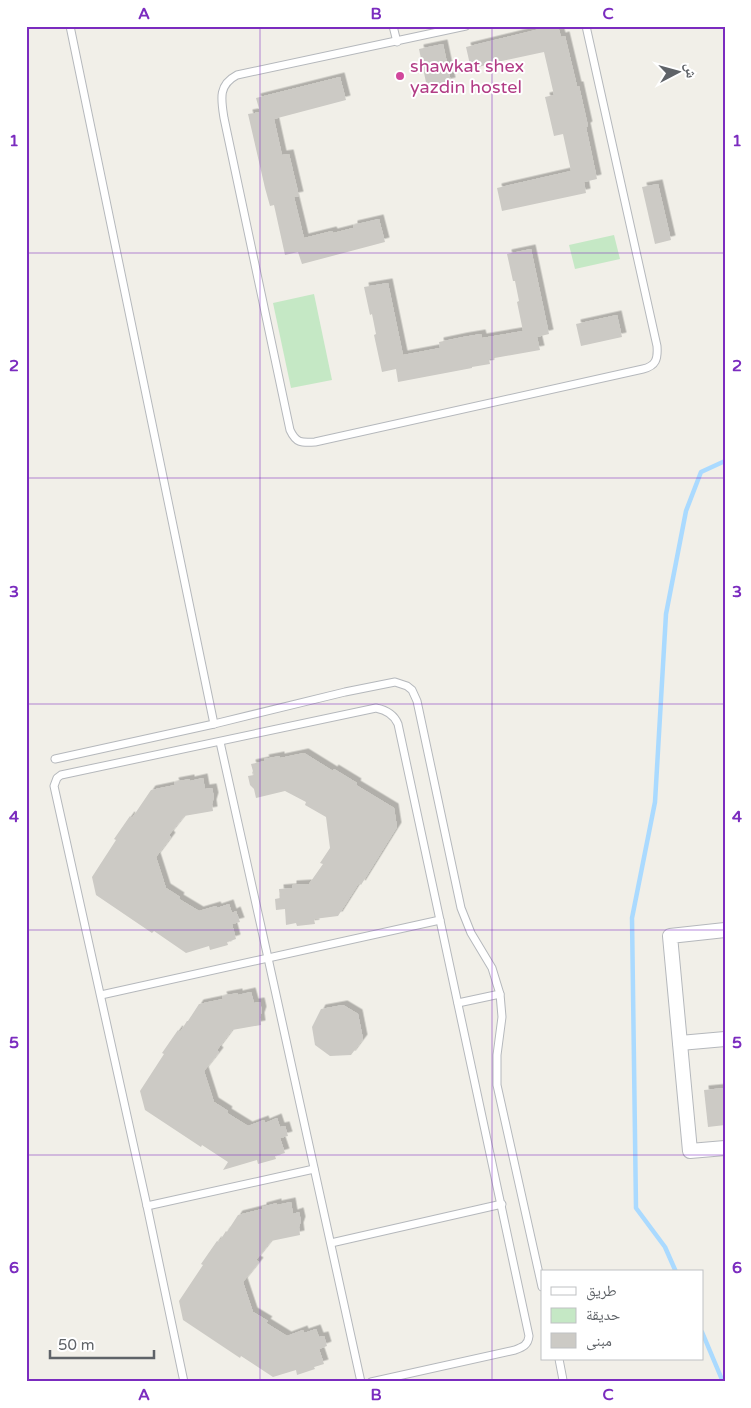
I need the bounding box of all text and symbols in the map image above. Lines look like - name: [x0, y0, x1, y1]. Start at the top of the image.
- text: A: [138, 4, 150, 24]
- text: B: [370, 4, 382, 24]
- text: C: [602, 4, 614, 24]
- north arrow: [654, 48, 704, 98]
- place label: shawkat shex yazdin hostel: [410, 55, 524, 98]
- text: ش: [681, 62, 700, 79]
- marker: shawkat shex yazdin hostel: [394, 70, 406, 82]
- text: 1: [9, 131, 19, 151]
- text: 1: [732, 131, 742, 151]
- text: 2: [9, 356, 19, 376]
- text: 2: [732, 356, 742, 376]
- text: 3: [9, 582, 19, 602]
- text: 3: [732, 582, 742, 602]
- text: 4: [9, 807, 19, 827]
- text: 4: [732, 807, 742, 827]
- text: 5: [9, 1033, 19, 1053]
- text: 5: [732, 1033, 742, 1053]
- text: 6: [9, 1258, 19, 1278]
- text: 6: [732, 1258, 742, 1278]
- legend: [541, 1270, 704, 1360]
- text: طريق: [586, 1282, 617, 1301]
- text: حديقة: [586, 1306, 621, 1324]
- scale bar: [50, 1328, 154, 1360]
- text: مبنى: [586, 1332, 612, 1351]
- text: 50 m: [58, 1336, 95, 1354]
- text: A: [138, 1385, 150, 1405]
- text: B: [370, 1385, 382, 1405]
- text: C: [602, 1385, 614, 1405]

